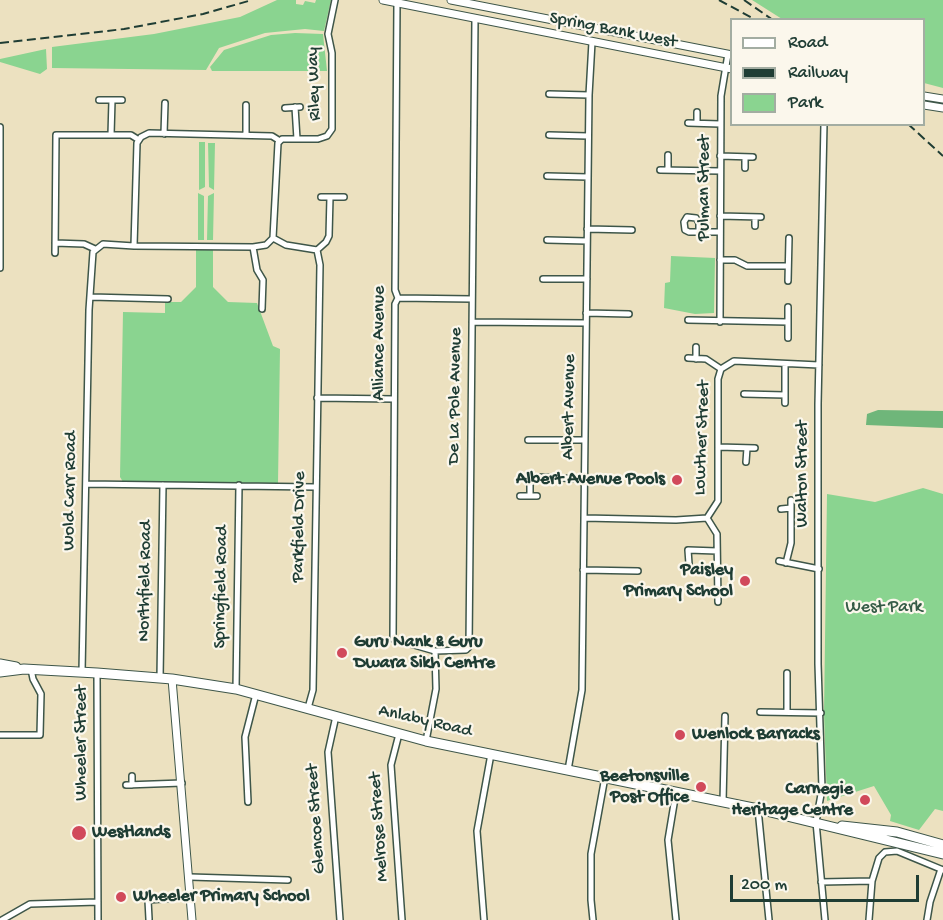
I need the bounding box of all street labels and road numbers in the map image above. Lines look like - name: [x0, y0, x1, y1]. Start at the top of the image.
- street label: Spring Bank West: [548, 8, 678, 54]
- street label: Riley Way: [303, 47, 327, 121]
- street label: Pulman Street: [694, 135, 716, 241]
- street label: Alliance Avenue: [369, 286, 391, 400]
- street label: De La Pole Avenue: [444, 327, 468, 465]
- street label: Albert Avenue: [558, 354, 582, 460]
- street label: Lowther Street: [690, 380, 716, 496]
- street label: Walton Street: [792, 421, 814, 527]
- street label: Wold Carr Road: [59, 431, 83, 551]
- street label: Parkfield Drive: [288, 471, 312, 583]
- street label: Northfield Road: [134, 520, 158, 642]
- street label: Springfield Road: [210, 525, 234, 649]
- street label: Wheeler Street: [71, 685, 93, 801]
- street label: Anlaby Road: [376, 701, 474, 743]
- street label: Glencoe Street: [302, 763, 332, 875]
- street label: Melrose Street: [365, 772, 395, 882]

